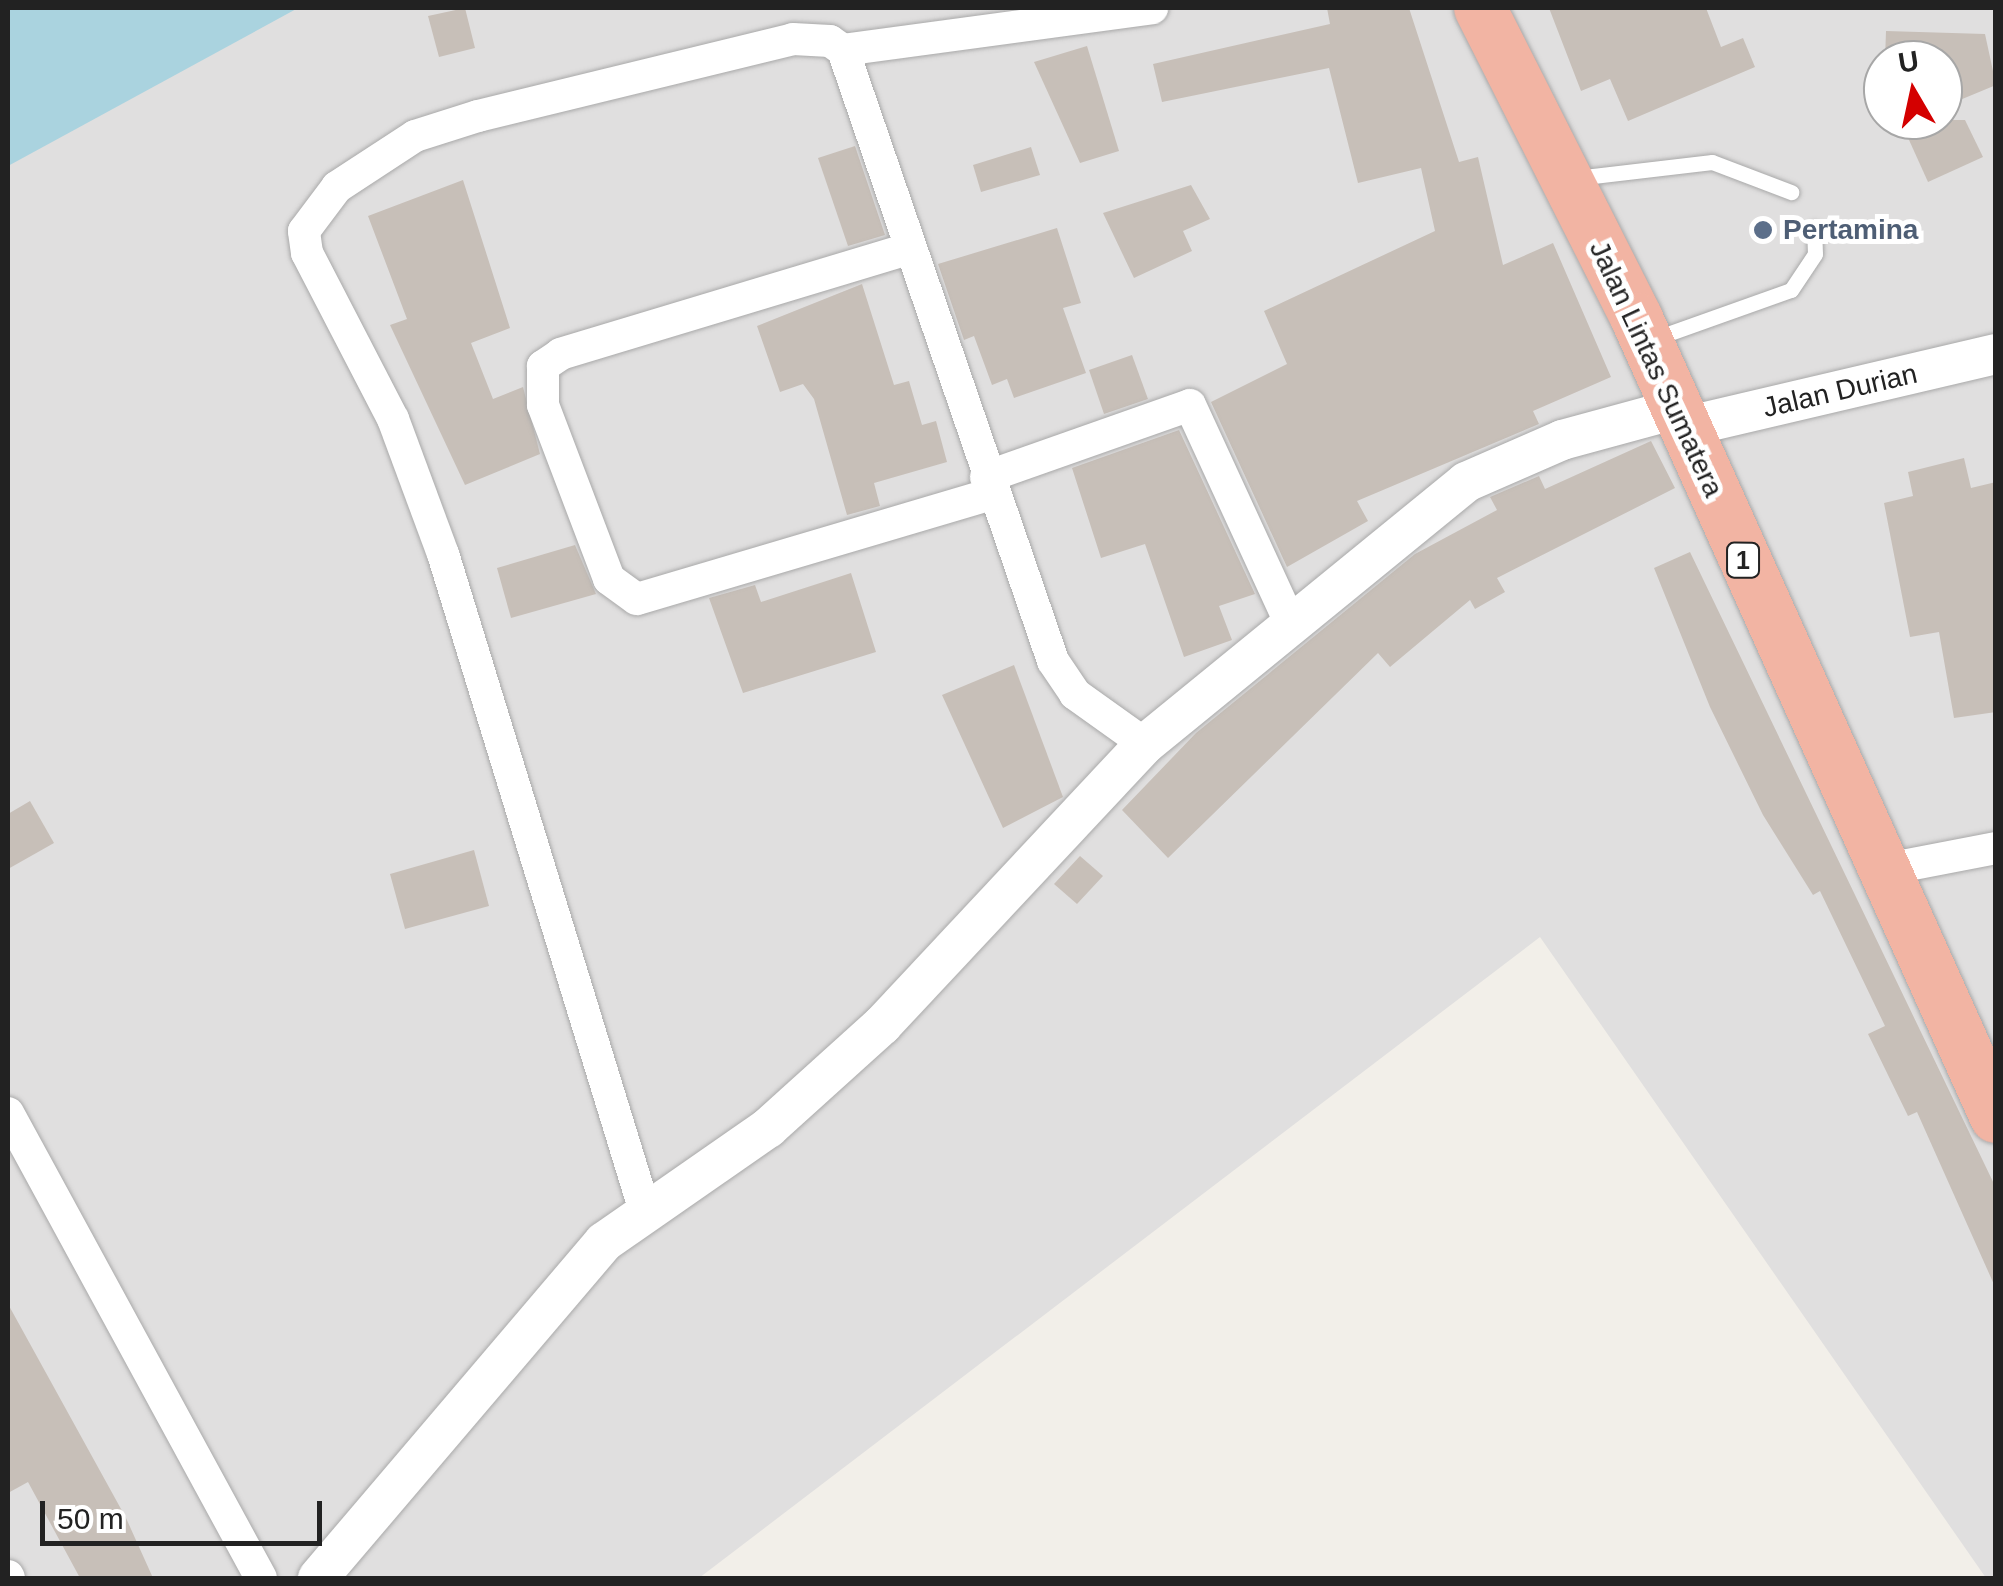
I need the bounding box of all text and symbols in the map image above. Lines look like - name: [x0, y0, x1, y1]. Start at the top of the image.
- north arrow: [1863, 40, 1963, 140]
- text: U: [1896, 45, 1921, 79]
- place label: Pertamina: [1783, 213, 1918, 247]
- marker: Pertamina: [1752, 219, 1774, 241]
- street label: Jalan Lintas Sumatera: [1582, 236, 1730, 502]
- street label: Jalan Durian: [1760, 357, 1920, 425]
- road number: 1: [1726, 540, 1760, 580]
- scale bar: [45, 1481, 328, 1543]
- text: 50 m: [57, 1502, 124, 1535]

